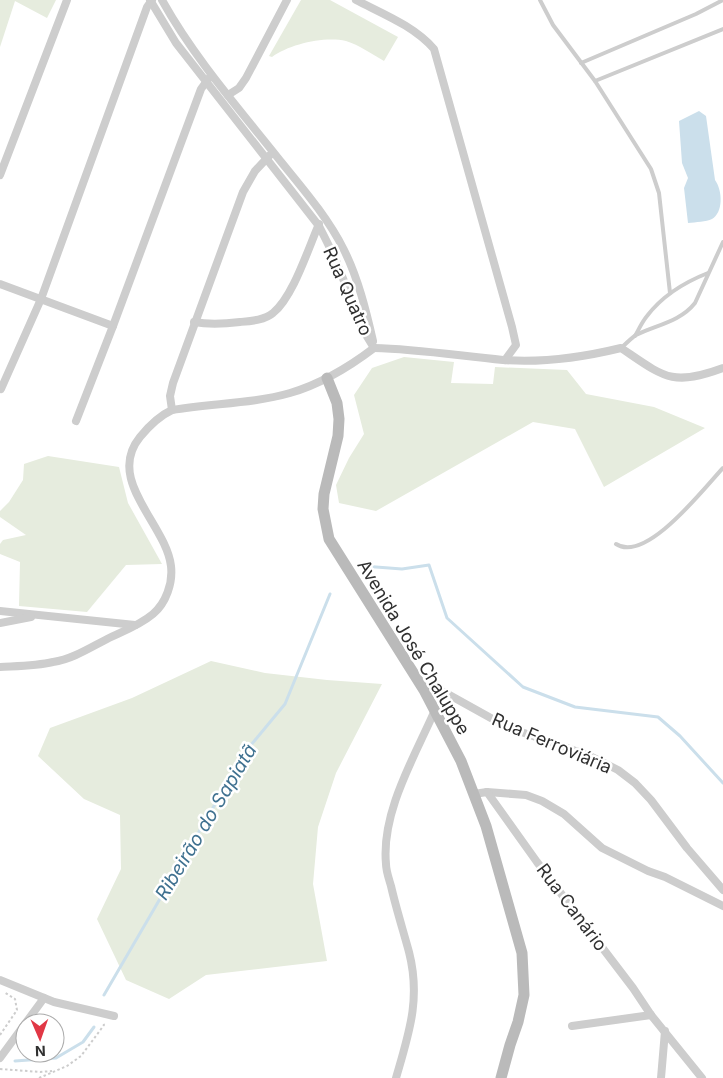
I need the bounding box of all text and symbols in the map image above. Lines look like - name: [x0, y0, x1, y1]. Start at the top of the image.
- street label: Rua Quatro: [319, 243, 377, 339]
- street label: Avenida José Chaluppe: [353, 556, 475, 738]
- street label: Rua Ferroviária: [489, 708, 615, 778]
- water label: Ribeirão do Sapiatã: [150, 740, 262, 904]
- street label: Rua Canário: [532, 859, 612, 955]
- north arrow: [15, 1013, 65, 1063]
- text: N: [35, 1043, 46, 1060]

